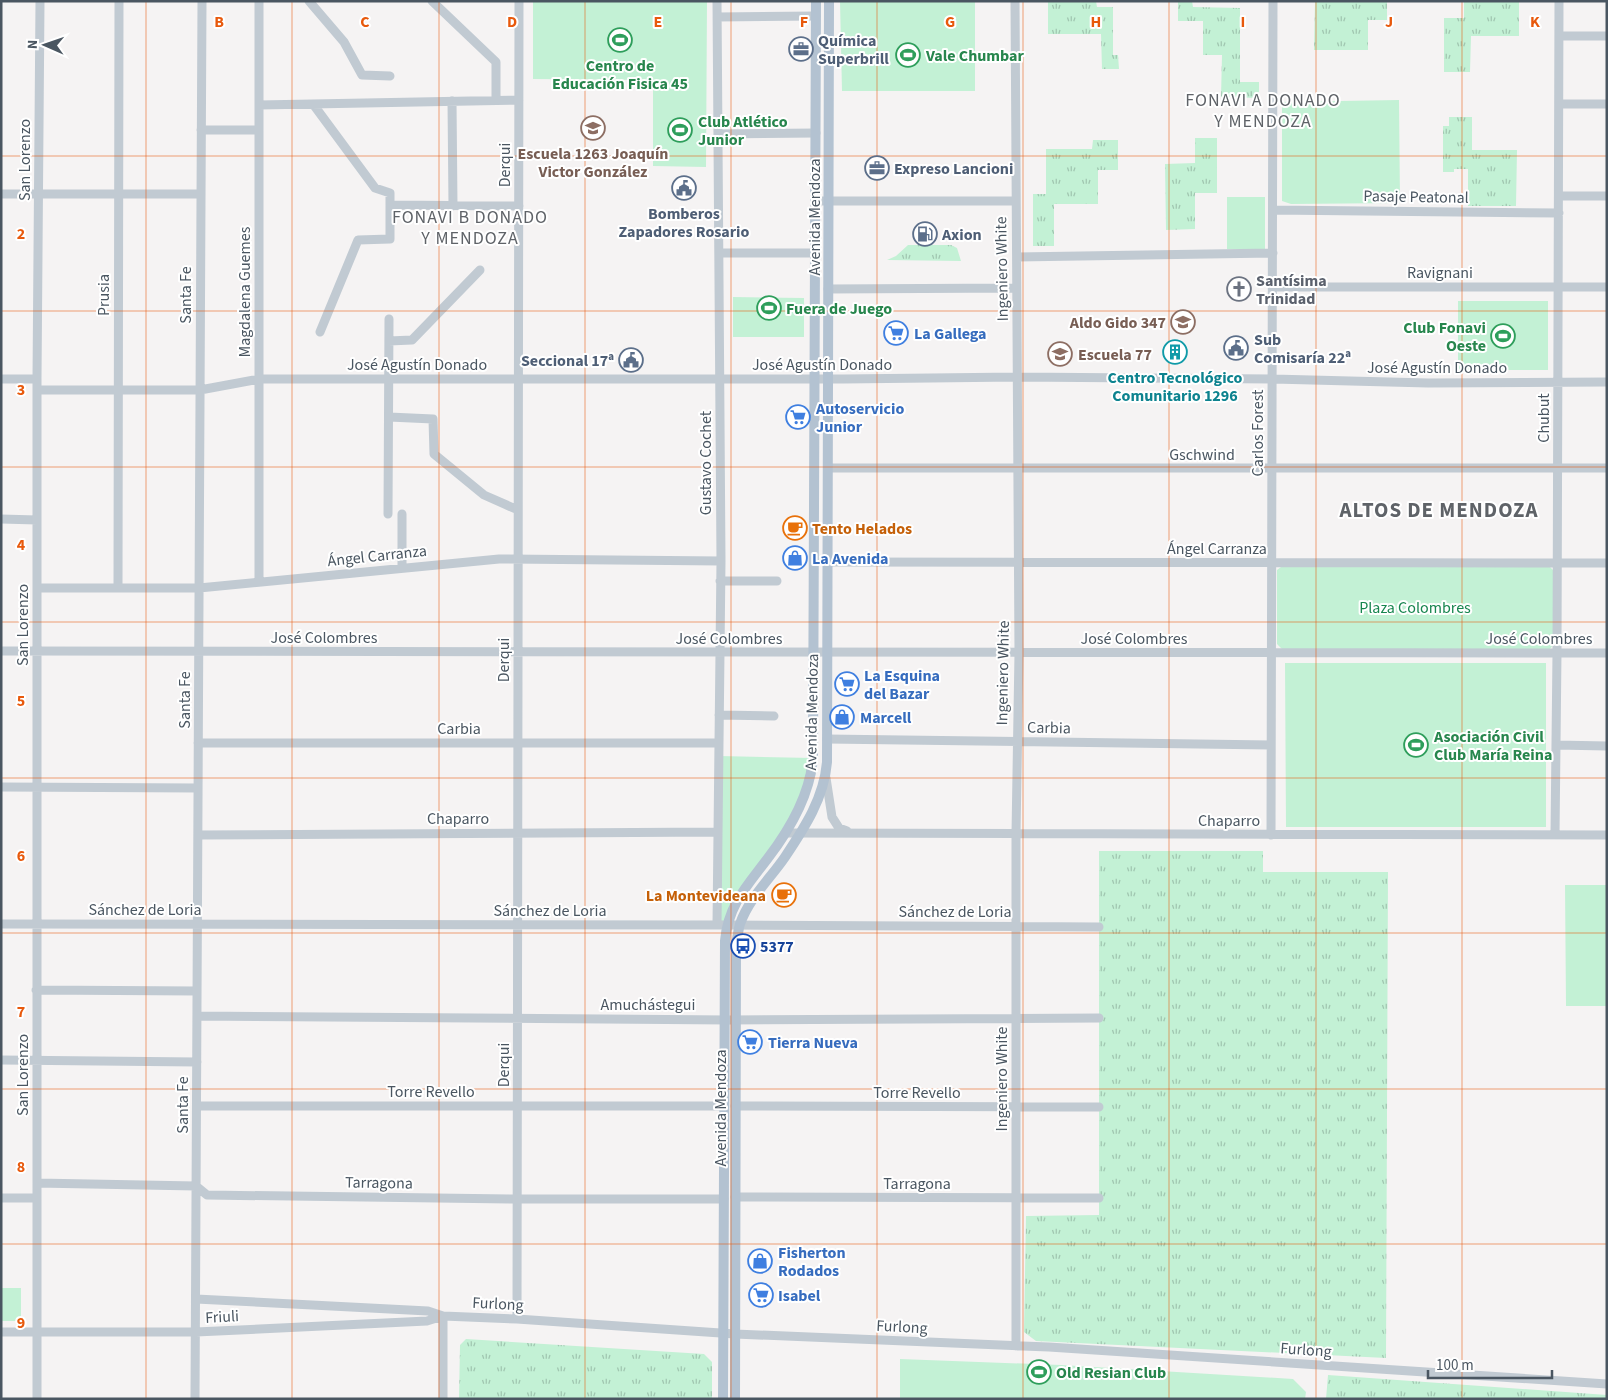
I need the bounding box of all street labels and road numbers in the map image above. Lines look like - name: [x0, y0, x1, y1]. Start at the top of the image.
- street label: San Lorenzo: [14, 119, 36, 201]
- street label: Derqui: [494, 143, 516, 187]
- street label: Avenida Mendoza: [804, 158, 826, 276]
- street label: Pasaje Peatonal: [1363, 185, 1469, 209]
- street label: Ingeniero White: [990, 216, 1014, 322]
- street label: Magdalena Guemes: [234, 226, 256, 357]
- street label: Ravignani: [1407, 262, 1473, 284]
- street label: Santa Fe: [175, 266, 197, 324]
- street label: Prusia: [93, 274, 115, 316]
- street label: José Agustín Donado: [347, 354, 487, 376]
- street label: José Agustín Donado: [752, 354, 892, 376]
- street label: José Agustín Donado: [1367, 357, 1507, 379]
- street label: Carlos Forest: [1247, 389, 1269, 476]
- street label: Chubut: [1533, 393, 1555, 443]
- street label: Gustavo Cochet: [695, 410, 717, 515]
- street label: Gschwind: [1169, 444, 1235, 466]
- street label: Ángel Carranza: [1167, 538, 1267, 560]
- street label: Ángel Carranza: [326, 540, 428, 572]
- street label: San Lorenzo: [12, 584, 34, 666]
- street label: Ingeniero White: [991, 620, 1015, 726]
- street label: José Colombres: [271, 627, 378, 649]
- street label: José Colombres: [676, 628, 783, 650]
- street label: José Colombres: [1081, 628, 1188, 650]
- street label: José Colombres: [1486, 628, 1593, 650]
- street label: Derqui: [493, 638, 515, 682]
- street label: Avenida Mendoza: [800, 653, 824, 771]
- street label: Santa Fe: [174, 671, 196, 729]
- street label: Carbia: [1027, 717, 1071, 739]
- street label: Carbia: [437, 718, 481, 740]
- street label: Chaparro: [427, 808, 489, 830]
- street label: Chaparro: [1198, 810, 1260, 832]
- street label: Sánchez de Loria: [88, 899, 202, 921]
- street label: Sánchez de Loria: [493, 900, 607, 922]
- street label: Sánchez de Loria: [898, 901, 1012, 923]
- street label: Amuchástegui: [601, 994, 695, 1016]
- street label: Ingeniero White: [991, 1026, 1013, 1131]
- street label: San Lorenzo: [12, 1034, 34, 1116]
- street label: Derqui: [493, 1043, 515, 1087]
- street label: Avenida Mendoza: [710, 1049, 732, 1167]
- street label: Santa Fe: [172, 1076, 194, 1134]
- street label: Torre Revello: [387, 1081, 475, 1103]
- street label: Torre Revello: [873, 1082, 961, 1104]
- street label: Tarragona: [345, 1171, 413, 1195]
- street label: Tarragona: [883, 1173, 951, 1195]
- street label: Furlong: [472, 1292, 524, 1316]
- street label: Friuli: [205, 1305, 240, 1329]
- street label: Furlong: [876, 1315, 928, 1339]
- street label: Furlong: [1279, 1337, 1332, 1363]

